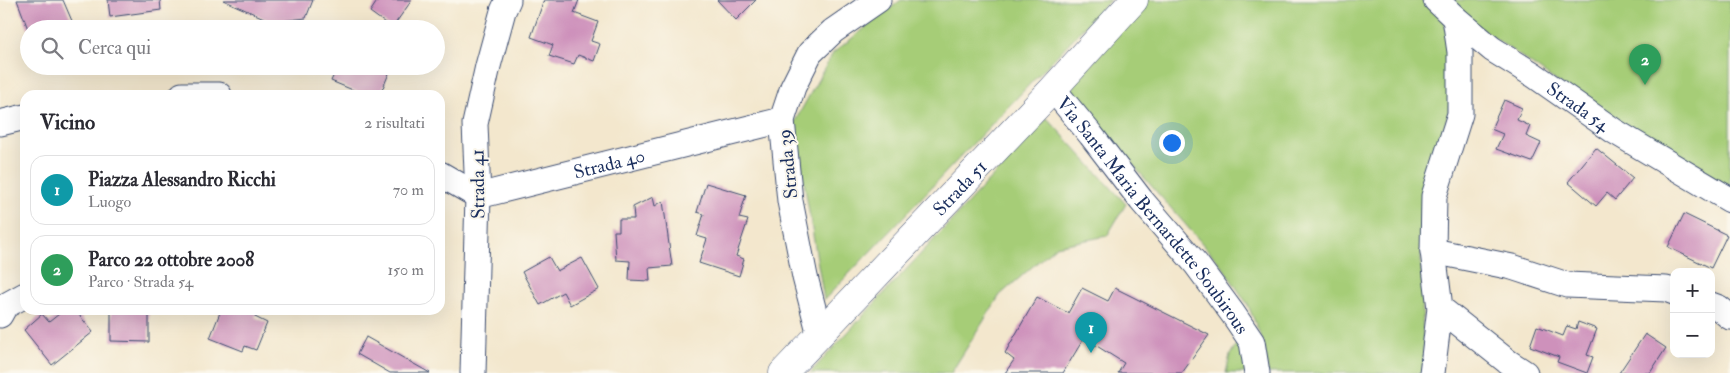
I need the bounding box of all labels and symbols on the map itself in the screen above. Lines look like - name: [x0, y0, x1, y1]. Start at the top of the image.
- pin: 2: [1629, 44, 1661, 85]
- street label: Strada 54: [1542, 77, 1614, 137]
- street label: Via Santa Maria Bernardette Soubirous: [1051, 92, 1254, 339]
- street label: Strada 39: [772, 128, 804, 200]
- your location: [1159, 130, 1185, 156]
- street label: Strada 40: [571, 144, 648, 185]
- street label: Strada 41: [465, 149, 491, 219]
- street label: Strada 51: [928, 155, 992, 221]
- pin: 1: [1075, 312, 1107, 353]

